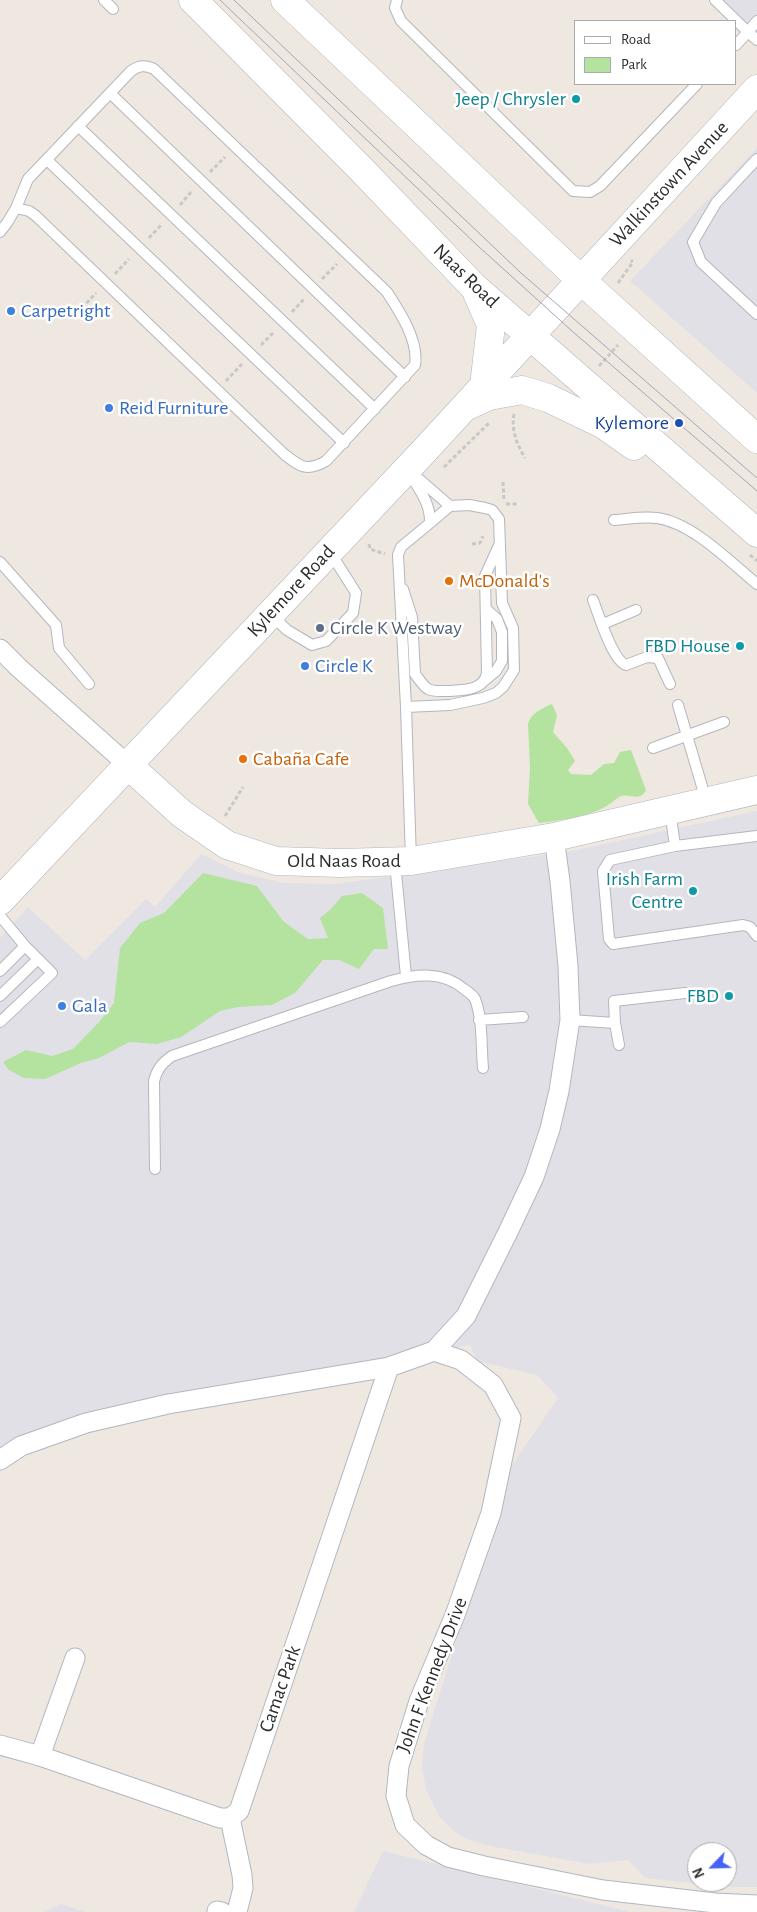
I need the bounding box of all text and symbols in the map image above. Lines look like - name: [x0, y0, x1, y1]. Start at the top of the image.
- legend: [574, 20, 737, 85]
- text: Road: [621, 32, 651, 47]
- text: Park: [621, 57, 647, 72]
- place label: Jeep / Chrysler: [455, 87, 566, 111]
- marker: Jeep / Chrysler: [570, 93, 582, 105]
- street label: Walkinstown Avenue: [604, 116, 734, 252]
- street label: Naas Road: [428, 239, 504, 313]
- place label: Carpetright: [21, 299, 110, 323]
- marker: Carpetright: [5, 305, 17, 317]
- place label: Reid Furniture: [119, 396, 228, 420]
- marker: Reid Furniture: [103, 402, 115, 414]
- place label: Kylemore: [595, 411, 669, 435]
- marker: Kylemore: [673, 417, 685, 429]
- street label: Kylemore Road: [242, 540, 340, 642]
- place label: McDonald's: [459, 569, 550, 593]
- marker: McDonald's: [443, 575, 455, 587]
- place label: Circle K Westway: [330, 616, 462, 640]
- marker: Circle K Westway: [314, 622, 326, 634]
- place label: FBD House: [644, 634, 730, 658]
- marker: FBD House: [734, 640, 746, 652]
- place label: Circle K: [315, 654, 373, 678]
- marker: Circle K: [299, 660, 311, 672]
- place label: Cabaña Cafe: [253, 747, 349, 771]
- marker: Cabaña Cafe: [237, 753, 249, 765]
- street label: Old Naas Road: [287, 849, 401, 873]
- place label: Irish Farm Centre: [606, 867, 683, 914]
- marker: Irish Farm Centre: [687, 885, 699, 897]
- place label: FBD: [687, 984, 719, 1008]
- marker: FBD: [723, 990, 735, 1002]
- place label: Gala: [72, 994, 107, 1018]
- marker: Gala: [56, 1000, 68, 1012]
- street label: John F Kennedy Drive: [391, 1594, 473, 1756]
- street label: Camac Park: [254, 1642, 306, 1736]
- north arrow: [687, 1842, 737, 1892]
- text: N: [691, 1865, 708, 1880]

